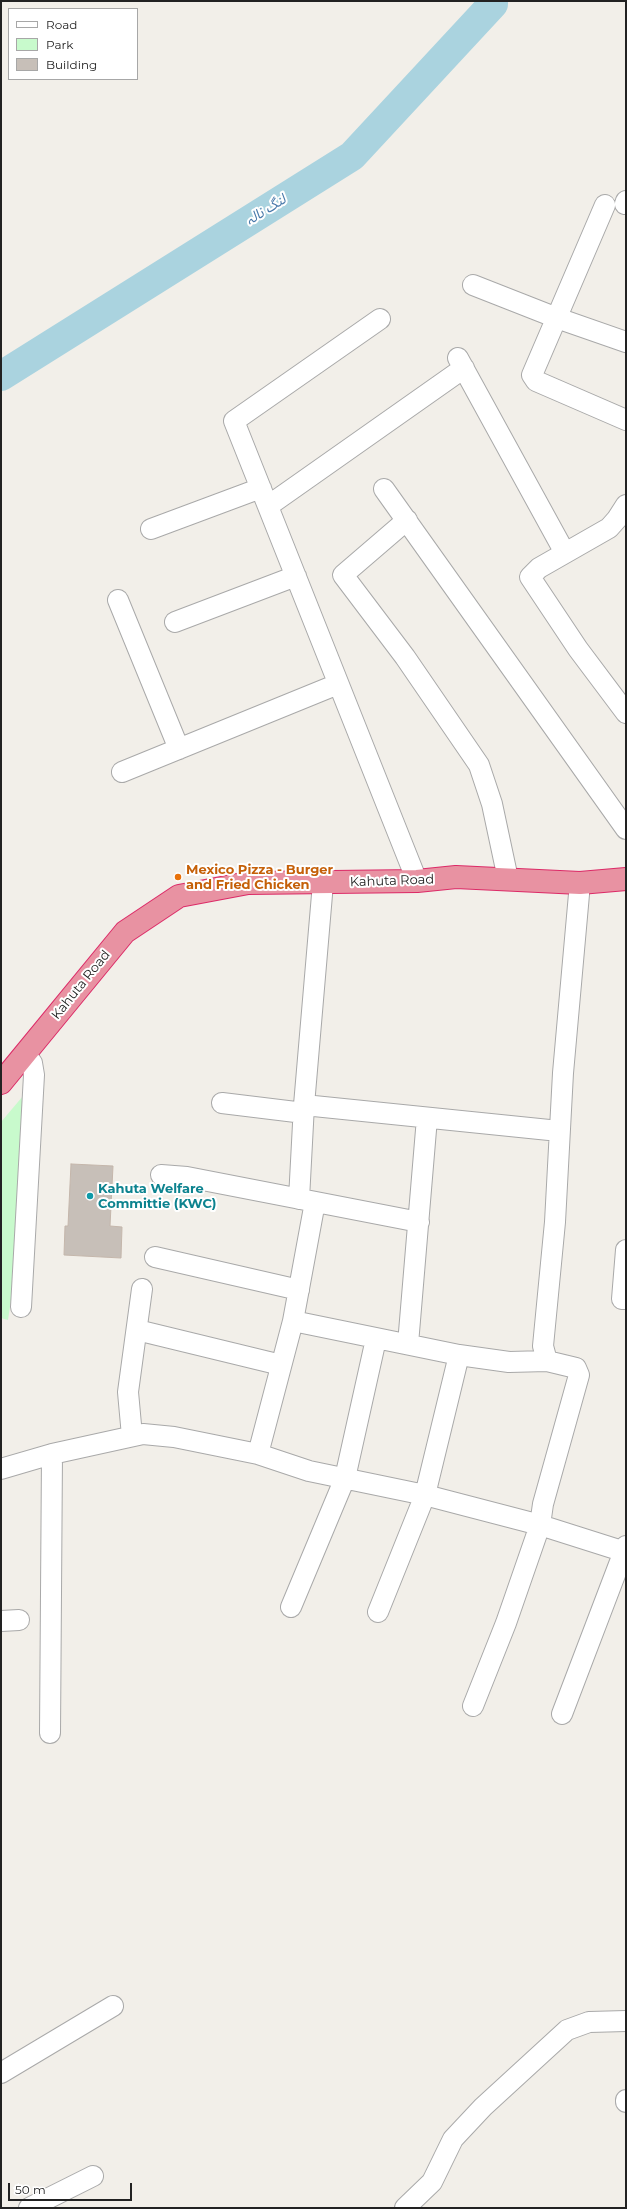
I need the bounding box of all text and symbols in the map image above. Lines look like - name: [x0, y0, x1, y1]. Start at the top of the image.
- legend: [8, 8, 138, 80]
- text: Road: [46, 17, 77, 32]
- text: Park: [46, 37, 73, 52]
- text: Building: [46, 57, 97, 72]
- water label: لنگ نالہ: [243, 191, 289, 229]
- place label: Mexico Pizza - Burger and Fried Chicken: [186, 862, 333, 893]
- marker: Mexico Pizza - Burger and Fried Chicken: [173, 872, 183, 882]
- street label: Kahuta Road: [350, 872, 434, 890]
- street label: Kahuta Road: [48, 947, 114, 1023]
- place label: Kahuta Welfare Committie (KWC): [98, 1181, 216, 1212]
- marker: Kahuta Welfare Committie (KWC): [85, 1191, 95, 1201]
- scale bar: [10, 2175, 134, 2201]
- text: 50 m: [15, 2182, 46, 2197]

